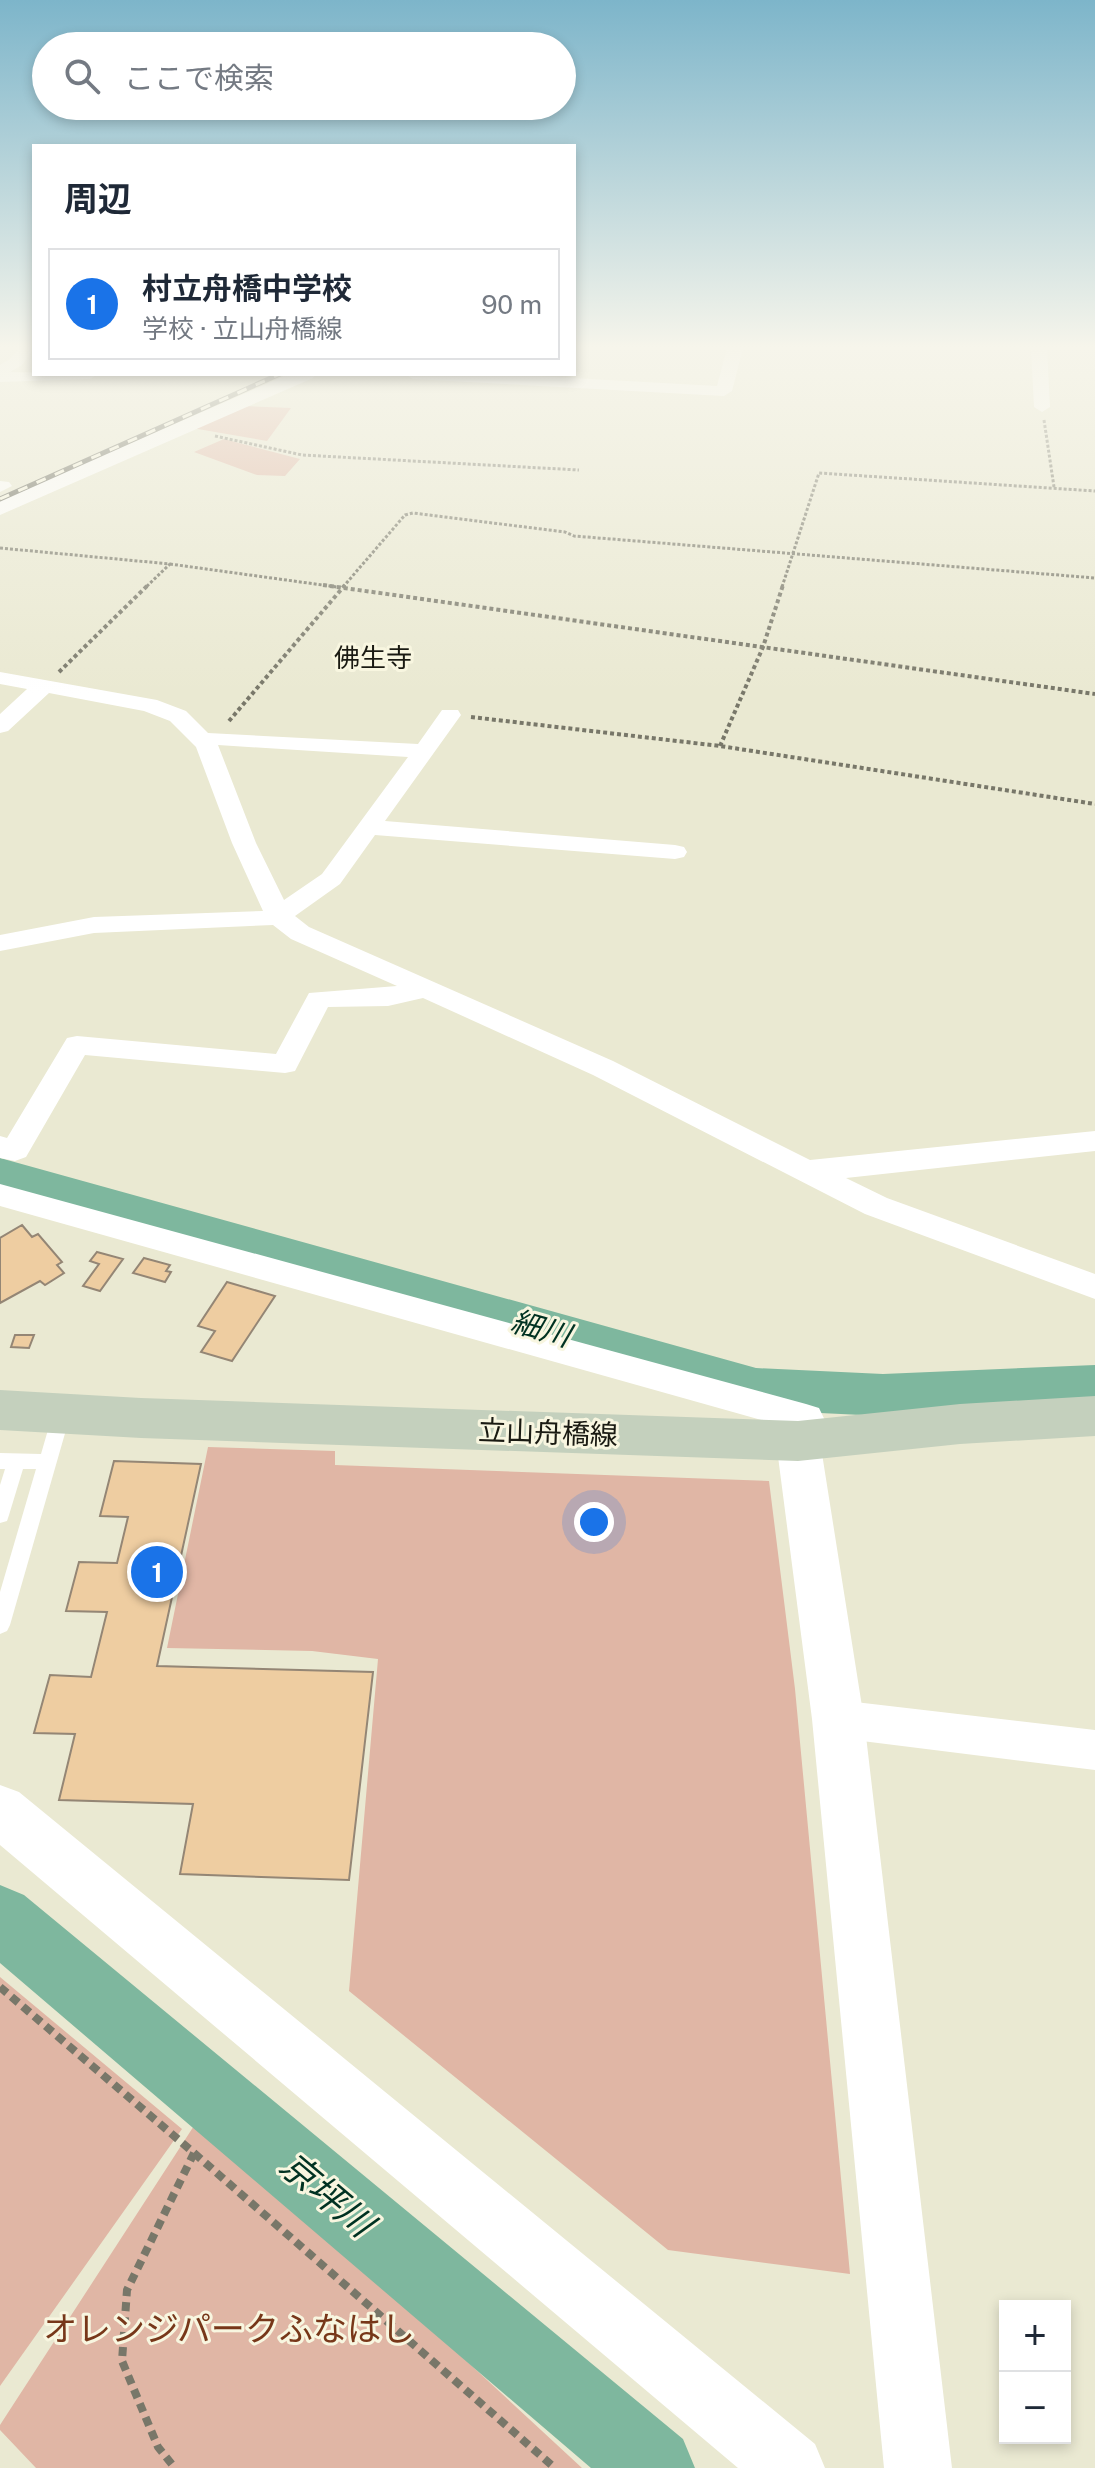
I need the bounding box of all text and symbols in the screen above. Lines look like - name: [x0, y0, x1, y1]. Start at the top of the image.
- search box: [32, 32, 576, 120]
- icon: search: [60, 54, 104, 98]
- text: ここで検索: [124, 60, 274, 96]
- text: 周辺: [64, 179, 132, 219]
- text: 村立舟橋中学校: [142, 270, 352, 306]
- text: 1: [86, 289, 98, 320]
- text: 90 m: [481, 289, 542, 320]
- text: 学校 · 立山舟橋線: [142, 313, 342, 344]
- district label: 佛生寺: [334, 642, 412, 673]
- water label: 細川: [507, 1302, 578, 1354]
- street label: 立山舟橋線: [477, 1413, 619, 1451]
- your location: [574, 1502, 614, 1542]
- pin: 1: [131, 1542, 183, 1602]
- water label: 京坪川: [272, 2143, 385, 2247]
- map controls: [999, 2300, 1071, 2444]
- button: +: [999, 2300, 1071, 2372]
- park label: オレンジパークふなはし: [43, 2309, 415, 2349]
- button: −: [999, 2372, 1071, 2444]

